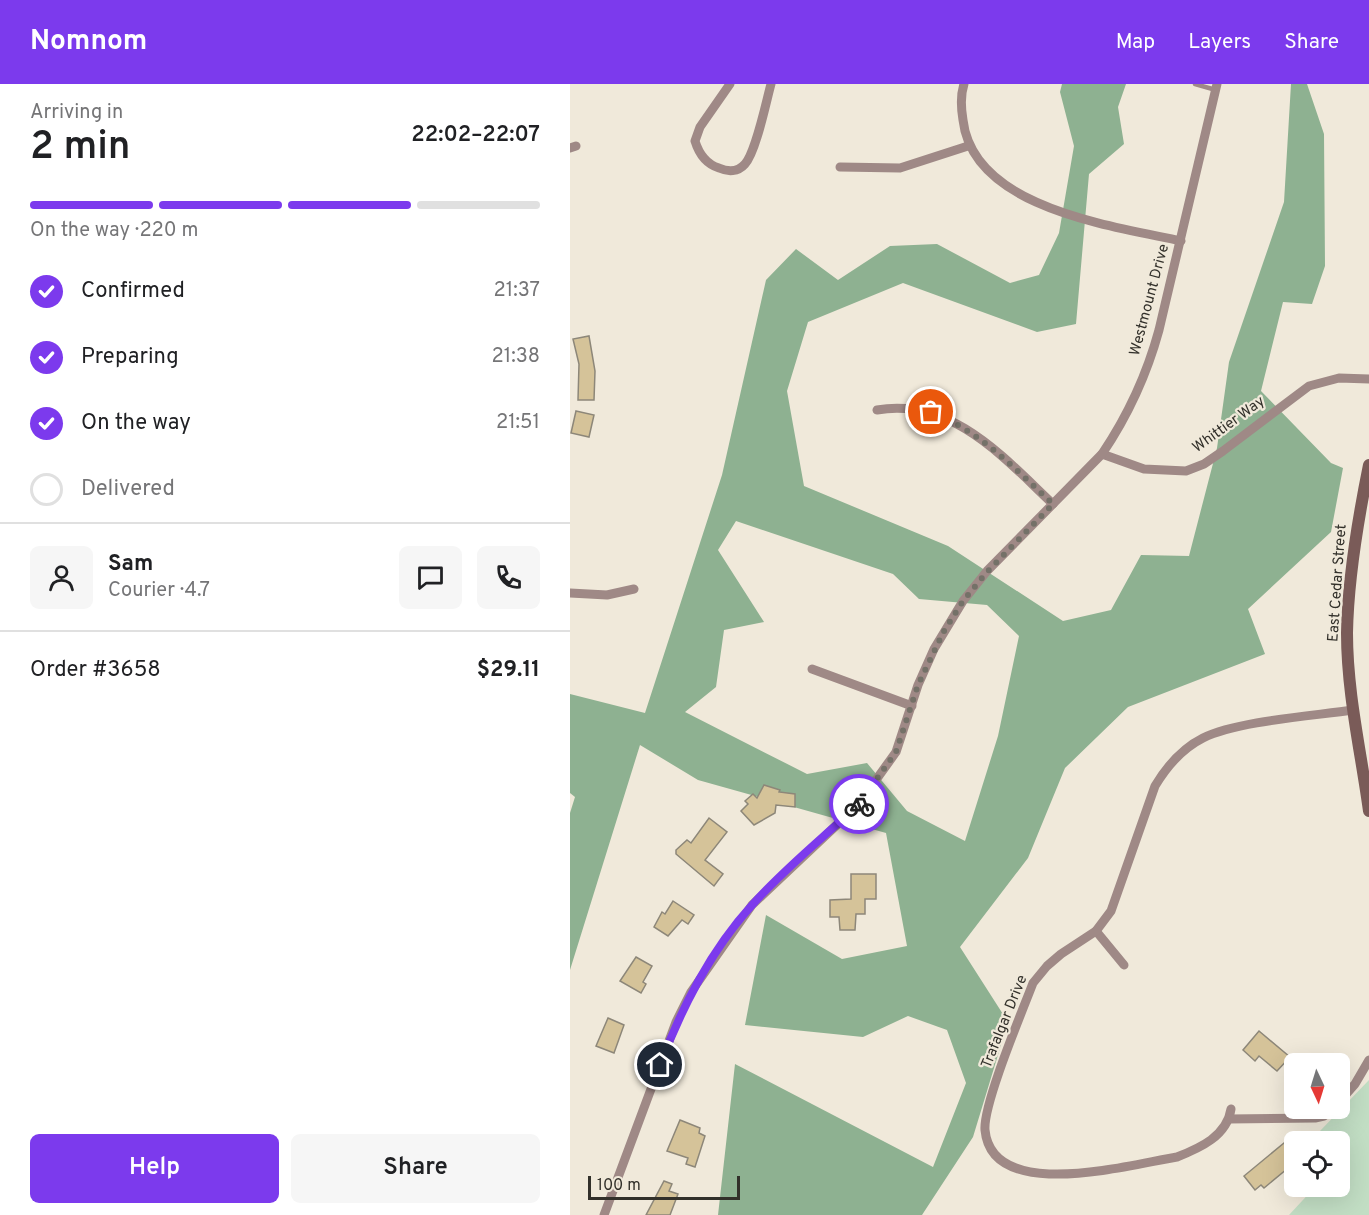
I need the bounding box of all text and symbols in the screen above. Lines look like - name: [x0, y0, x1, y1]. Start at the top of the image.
- text: Nomnom: [30, 24, 147, 60]
- text: Map: [1116, 29, 1155, 56]
- text: Layers: [1188, 29, 1251, 56]
- text: Share: [1284, 29, 1339, 56]
- text: Arriving in: [30, 100, 123, 126]
- text: 22:02–22:07: [411, 122, 540, 149]
- text: 2 min: [30, 124, 131, 173]
- text: On the way · 220 m: [30, 218, 198, 244]
- street label: Westmount Drive: [1126, 242, 1174, 358]
- icon: check: [30, 275, 63, 308]
- text: Confirmed: [81, 278, 185, 305]
- text: 21:37: [494, 278, 540, 304]
- icon: check: [30, 341, 63, 374]
- text: Preparing: [81, 344, 179, 371]
- text: 21:38: [492, 344, 540, 370]
- pin: [905, 386, 956, 437]
- street label: Whittier Way: [1189, 392, 1269, 458]
- icon: bag: [914, 395, 947, 428]
- icon: check: [30, 407, 63, 440]
- text: On the way: [81, 410, 191, 437]
- text: 21:51: [496, 410, 540, 436]
- text: Delivered: [81, 476, 175, 503]
- street label: East Cedar Street: [1324, 523, 1352, 643]
- button: person: [30, 546, 93, 609]
- button: chat: [399, 546, 462, 609]
- button: phone: [477, 546, 540, 609]
- text: Sam: [108, 551, 153, 578]
- text: Courier · 4.7: [108, 578, 210, 604]
- text: Order #3658: [30, 657, 161, 684]
- text: $29.11: [477, 657, 540, 684]
- courier: [829, 774, 889, 834]
- icon: bike: [843, 788, 876, 821]
- street label: Trafalgar Drive: [978, 972, 1032, 1072]
- pin: [634, 1039, 685, 1090]
- icon: home: [643, 1048, 676, 1081]
- north arrow: [1284, 1053, 1350, 1119]
- map controls: [1284, 1053, 1350, 1197]
- button: locate: [1284, 1131, 1350, 1197]
- button: Help: [30, 1134, 279, 1203]
- button: Share: [291, 1134, 540, 1203]
- scale bar: [588, 1173, 740, 1200]
- text: 100 m: [597, 1176, 641, 1196]

